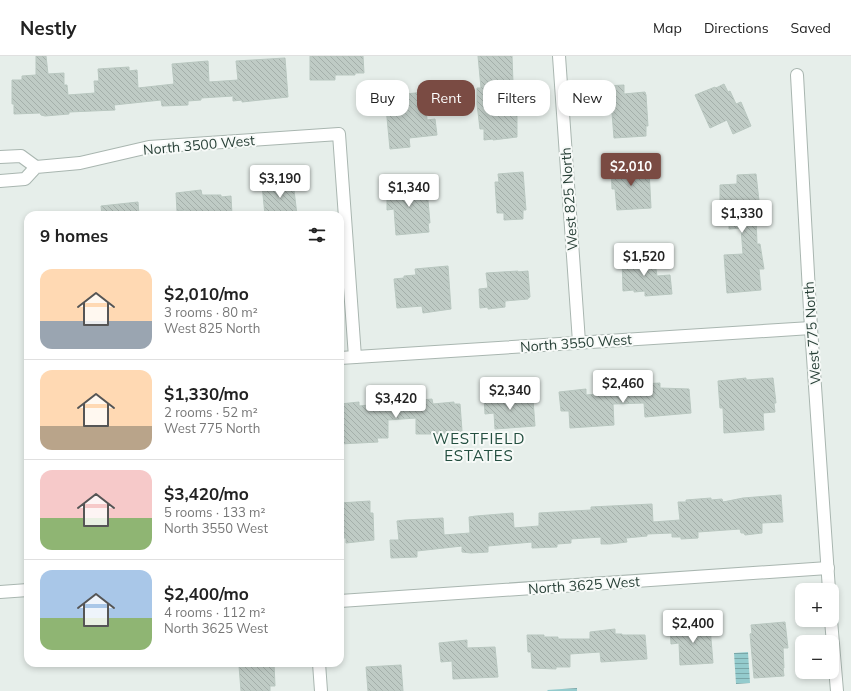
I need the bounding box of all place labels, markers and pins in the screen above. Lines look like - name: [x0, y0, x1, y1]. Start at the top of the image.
- pin: $2,010: [598, 153, 664, 187]
- pin: $3,190: [247, 165, 313, 199]
- pin: $1,340: [376, 174, 442, 208]
- pin: $1,330: [709, 200, 775, 234]
- pin: $1,520: [611, 243, 677, 277]
- pin: $2,460: [590, 370, 656, 404]
- pin: $2,340: [477, 377, 543, 411]
- pin: $3,420: [363, 385, 429, 419]
- pin: $2,400: [660, 610, 726, 644]

